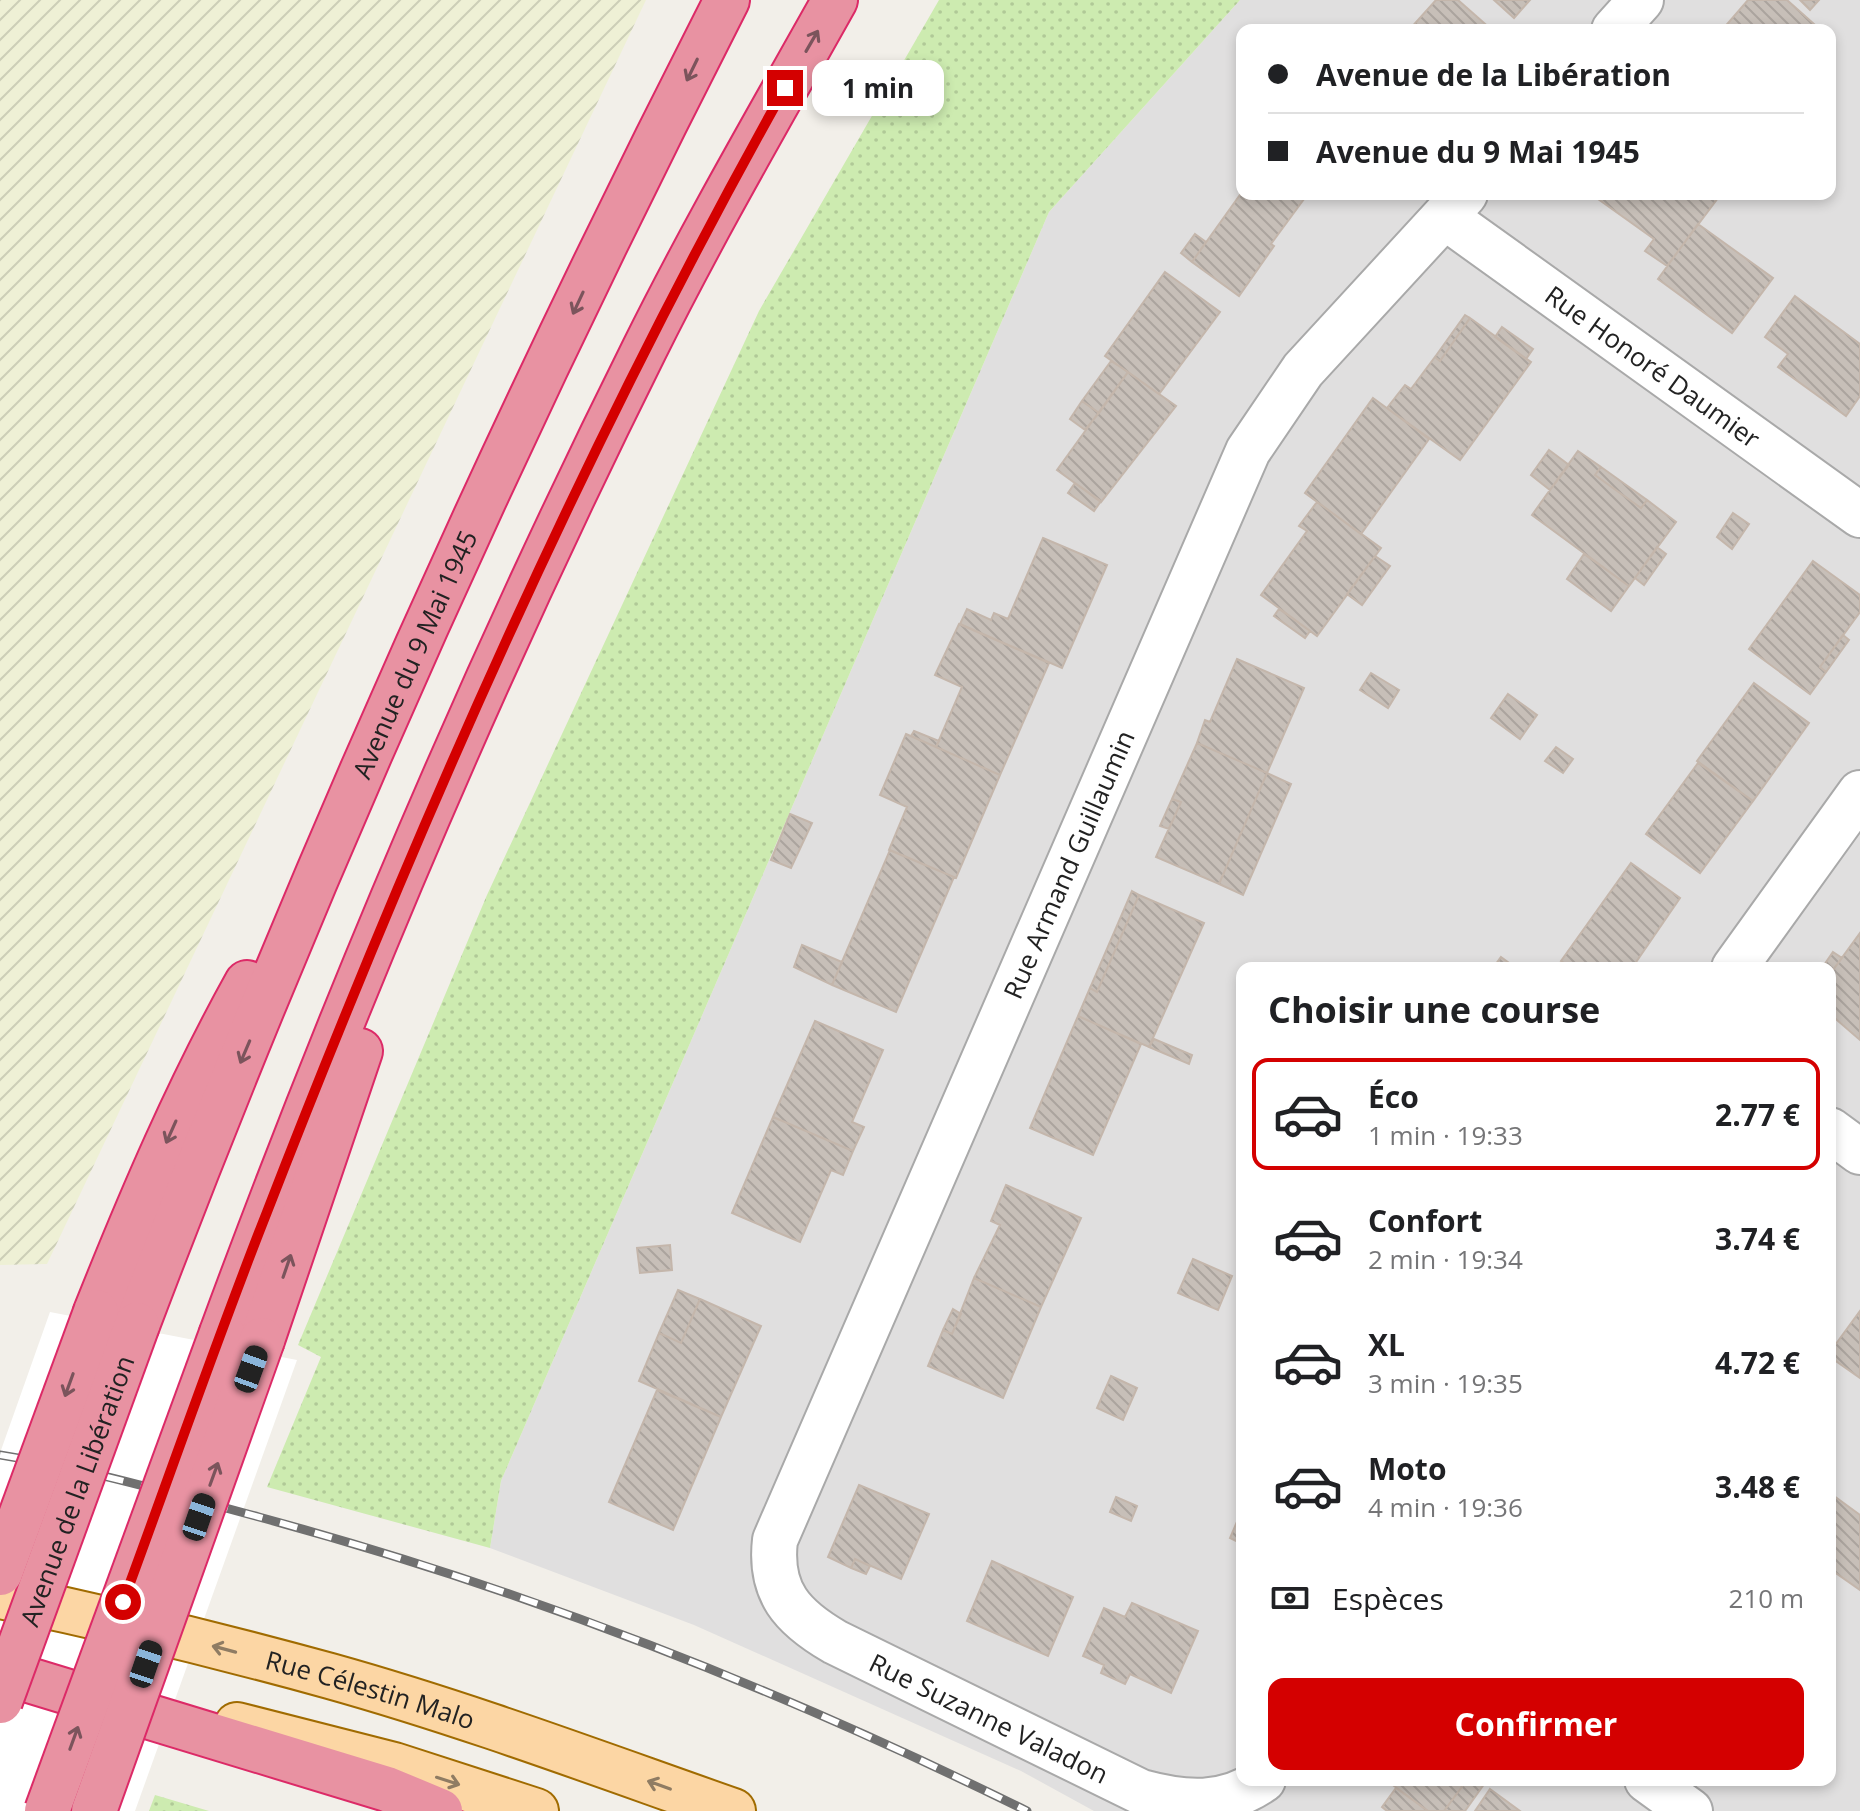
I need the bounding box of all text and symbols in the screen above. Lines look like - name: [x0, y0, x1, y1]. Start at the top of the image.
- one-way arrow: [804, 30, 820, 53]
- text: Avenue de la Libération: [1316, 54, 1671, 95]
- one-way arrow: [684, 57, 699, 81]
- callout: 1 min: [813, 60, 945, 116]
- route end: [767, 70, 803, 106]
- text: 1 min: [842, 70, 914, 106]
- text: Avenue du 9 Mai 1945: [1316, 131, 1640, 172]
- street label: Rue Honoré Daumier: [1538, 277, 1768, 456]
- one-way arrow: [570, 291, 585, 315]
- street label: Avenue du 9 Mai 1945: [343, 524, 485, 784]
- street label: Rue Armand Guillaumin: [994, 724, 1143, 1004]
- text: Choisir une course: [1268, 985, 1600, 1034]
- one-way arrow: [236, 1039, 251, 1064]
- text: Éco: [1368, 1076, 1419, 1117]
- icon: car: [1272, 1078, 1344, 1150]
- text: 2.77 €: [1715, 1094, 1800, 1135]
- text: 1 min · 19:33: [1368, 1117, 1523, 1153]
- one-way arrow: [163, 1120, 178, 1144]
- text: Confort: [1368, 1200, 1482, 1241]
- icon: car: [1272, 1202, 1344, 1274]
- text: 3.74 €: [1715, 1218, 1800, 1259]
- text: 2 min · 19:34: [1368, 1241, 1523, 1277]
- one-way arrow: [280, 1254, 295, 1279]
- text: XL: [1368, 1324, 1405, 1365]
- icon: car: [1272, 1326, 1344, 1398]
- car: [232, 1342, 270, 1396]
- text: 4.72 €: [1715, 1342, 1800, 1383]
- street label: Avenue de la Libération: [11, 1350, 142, 1631]
- text: 3 min · 19:35: [1368, 1365, 1523, 1401]
- one-way arrow: [61, 1373, 75, 1397]
- text: Moto: [1368, 1448, 1446, 1489]
- icon: car: [1272, 1450, 1344, 1522]
- one-way arrow: [208, 1462, 222, 1486]
- text: 3.48 €: [1715, 1466, 1800, 1507]
- text: 4 min · 19:36: [1368, 1489, 1523, 1525]
- car: [180, 1490, 218, 1544]
- icon: cash: [1268, 1576, 1312, 1620]
- text: Espèces: [1332, 1578, 1444, 1619]
- text: 210 m: [1729, 1580, 1804, 1616]
- route start: [105, 1584, 141, 1620]
- car: [127, 1637, 165, 1691]
- one-way arrow: [212, 1640, 238, 1655]
- street label: Rue Célestin Malo: [262, 1641, 480, 1737]
- street label: Rue Suzanne Valadon: [863, 1644, 1115, 1792]
- button: Confirmer: [1268, 1678, 1804, 1770]
- one-way arrow: [68, 1726, 82, 1751]
- one-way arrow: [435, 1775, 460, 1790]
- one-way arrow: [647, 1777, 672, 1791]

